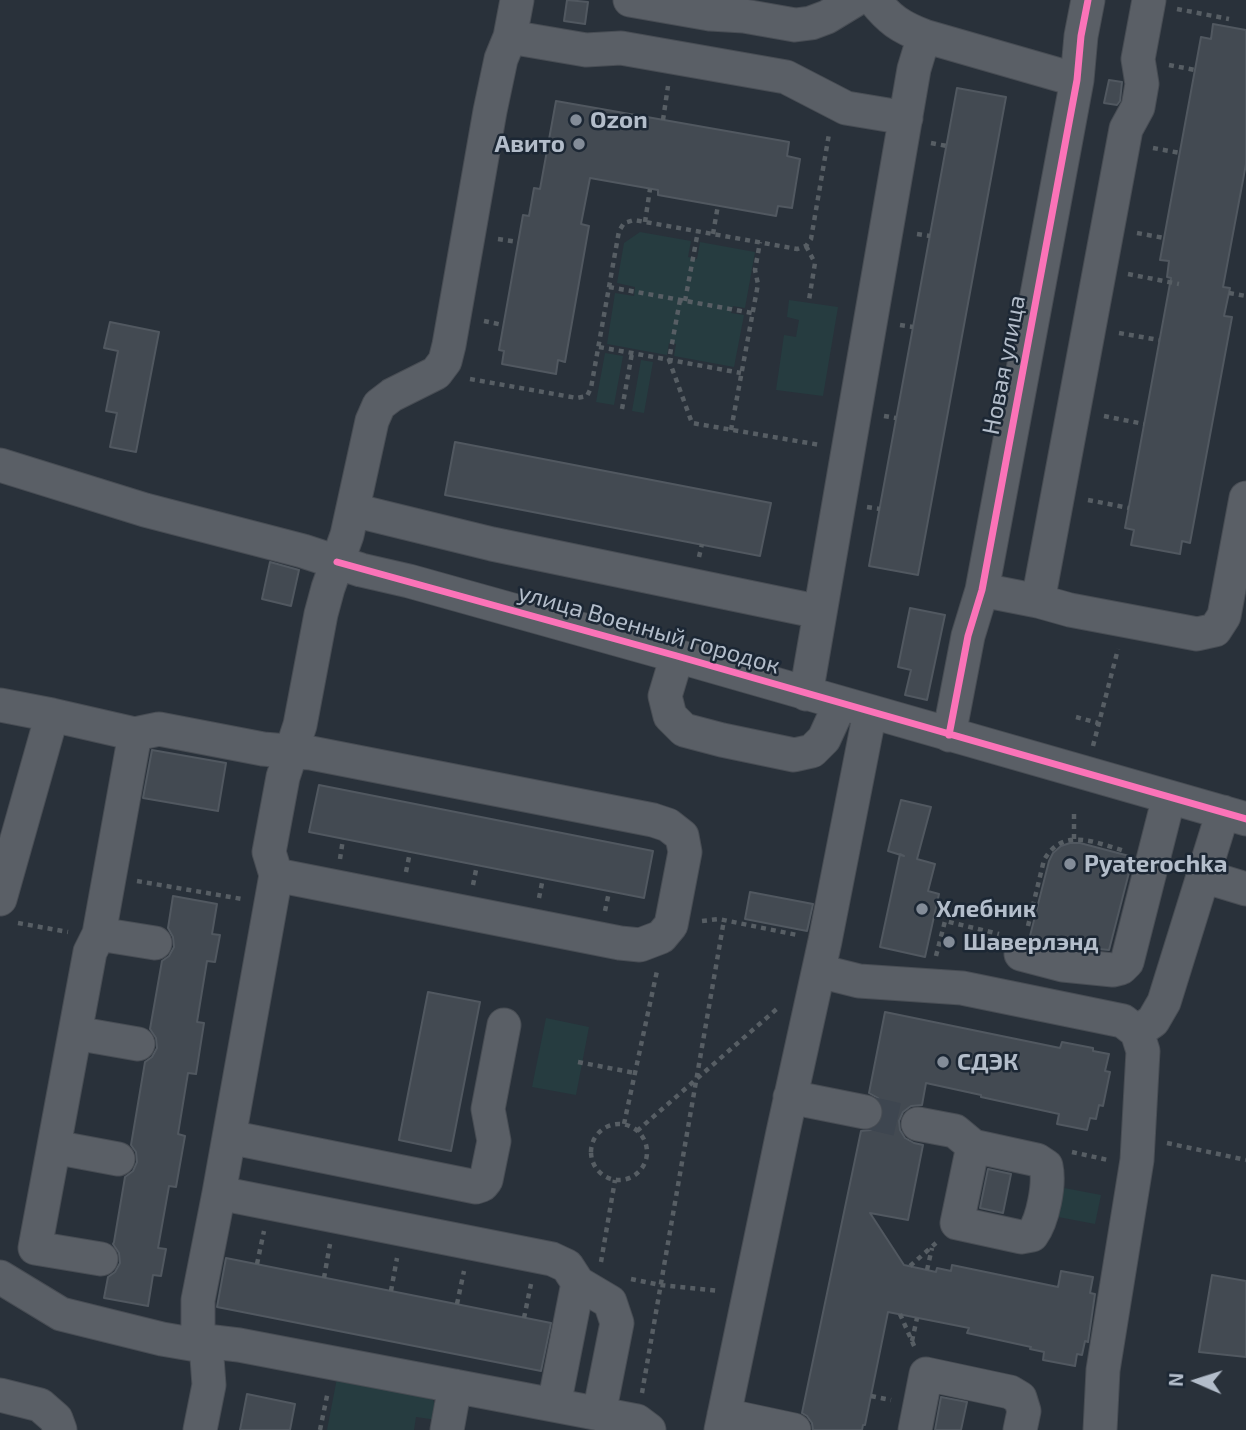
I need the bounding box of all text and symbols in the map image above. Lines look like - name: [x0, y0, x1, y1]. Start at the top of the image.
- place label: Ozon: [590, 106, 648, 134]
- marker: Ozon: [568, 112, 584, 128]
- place label: Авито: [494, 130, 565, 158]
- marker: Авито: [571, 136, 587, 152]
- street label: Новая улица: [976, 293, 1032, 437]
- street label: улица Военный городок: [515, 578, 783, 680]
- place label: Pyaterochka: [1084, 850, 1227, 878]
- marker: Pyaterochka: [1062, 856, 1078, 872]
- place label: Хлебник: [936, 895, 1036, 923]
- marker: Хлебник: [914, 901, 930, 917]
- place label: Шаверлэнд: [963, 928, 1099, 956]
- marker: Шаверлэнд: [941, 934, 957, 950]
- place label: СДЭК: [957, 1048, 1018, 1076]
- marker: СДЭК: [935, 1054, 951, 1070]
- north arrow: [1162, 1346, 1232, 1416]
- text: N: [1164, 1372, 1187, 1387]

